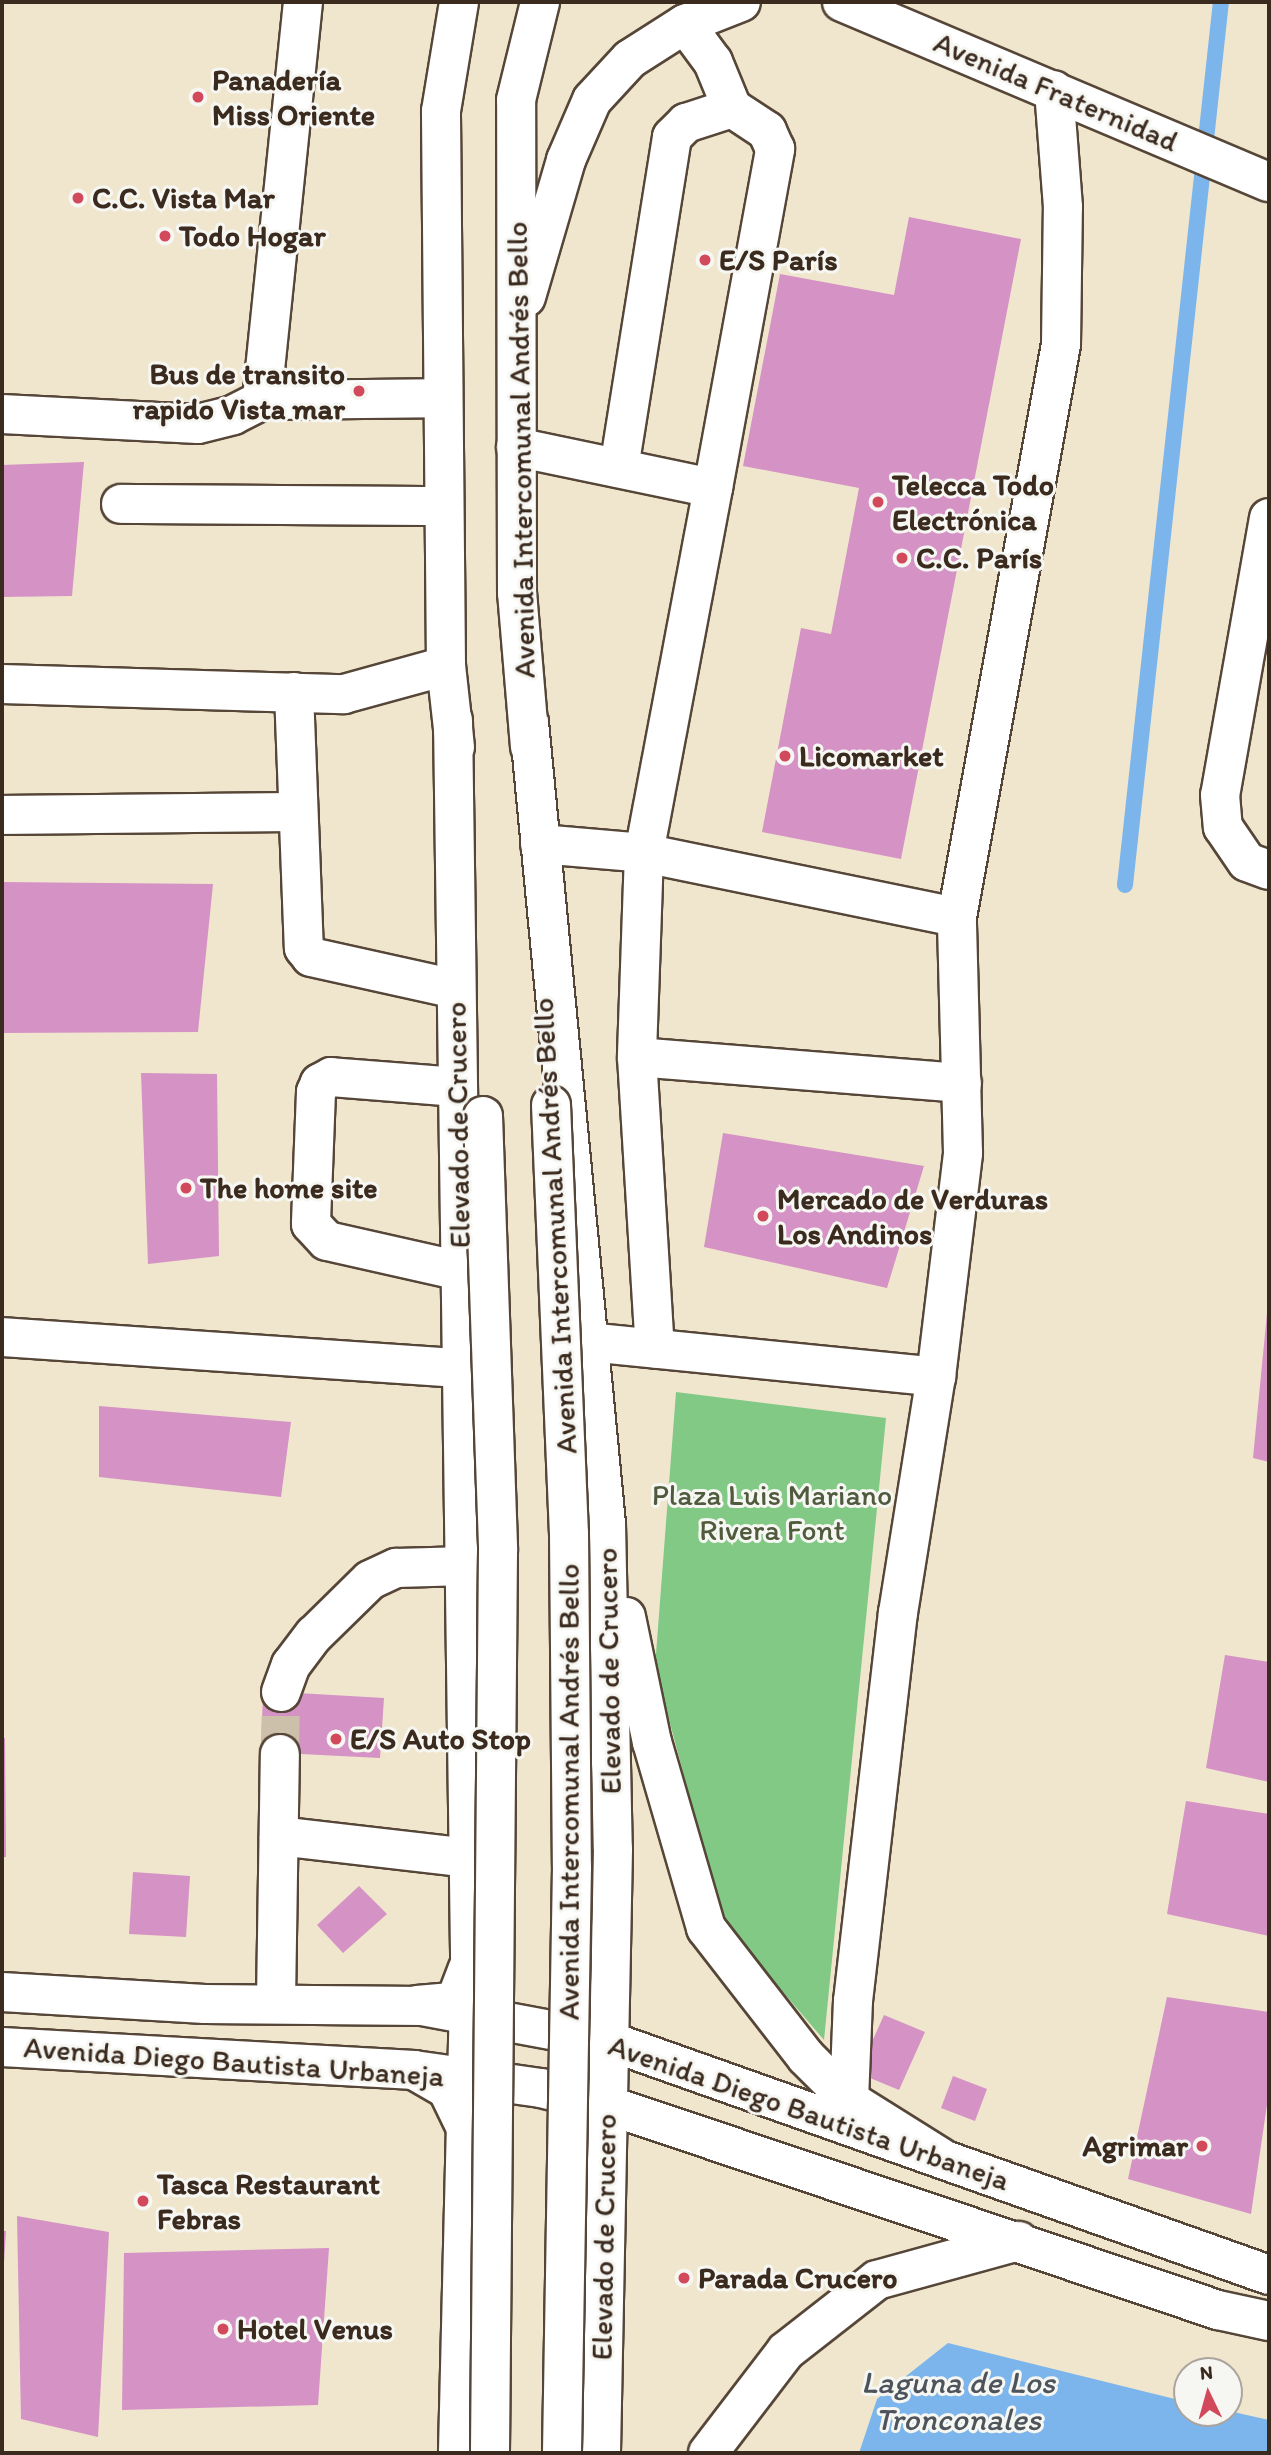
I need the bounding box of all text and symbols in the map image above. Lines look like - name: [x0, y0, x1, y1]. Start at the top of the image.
- street label: Avenida Fraternidad: [928, 24, 1184, 160]
- place label: Panadería Miss Oriente: [212, 62, 374, 132]
- marker: Panadería Miss Oriente: [190, 89, 206, 105]
- place label: C.C. Vista Mar: [92, 180, 275, 216]
- marker: C.C. Vista Mar: [70, 190, 86, 206]
- place label: Todo Hogar: [179, 218, 324, 254]
- street label: Avenida Intercomunal Andrés Bello: [499, 221, 543, 679]
- marker: Todo Hogar: [157, 228, 173, 244]
- place label: E/S París: [719, 242, 837, 278]
- marker: E/S París: [697, 252, 713, 268]
- place label: Bus de transito rapido Vista mar: [133, 356, 345, 426]
- marker: Bus de transito rapido Vista mar: [351, 383, 367, 399]
- place label: Telecca Todo Electrónica: [892, 467, 1054, 538]
- marker: Telecca Todo Electrónica: [870, 494, 886, 510]
- place label: C.C. París: [916, 540, 1041, 576]
- marker: C.C. París: [894, 550, 910, 566]
- place label: Licomarket: [799, 738, 944, 774]
- marker: Licomarket: [777, 748, 793, 764]
- street label: Avenida Intercomunal Andrés Bello: [525, 997, 585, 1455]
- street label: Elevado de Crucero: [438, 1002, 478, 1248]
- place label: The home site: [200, 1170, 377, 1206]
- marker: The home site: [178, 1180, 194, 1196]
- place label: Mercado de Verduras Los Andinos: [777, 1181, 1047, 1252]
- marker: Mercado de Verduras Los Andinos: [755, 1208, 771, 1224]
- park label: Plaza Luis Mariano Rivera Font: [651, 1477, 893, 1548]
- street label: Elevado de Crucero: [589, 1548, 629, 1794]
- street label: Avenida Intercomunal Andrés Bello: [551, 1563, 587, 2021]
- place label: E/S Auto Stop: [350, 1721, 530, 1757]
- marker: E/S Auto Stop: [328, 1731, 344, 1747]
- street label: Avenida Diego Bautista Urbaneja: [603, 2027, 1015, 2199]
- street label: Avenida Diego Bautista Urbaneja: [22, 2029, 446, 2095]
- street label: Elevado de Crucero: [584, 2114, 624, 2360]
- place label: Agrimar: [1082, 2128, 1188, 2164]
- marker: Agrimar: [1194, 2138, 1210, 2154]
- place label: Tasca Restaurant Febras: [157, 2166, 379, 2236]
- marker: Tasca Restaurant Febras: [135, 2193, 151, 2209]
- place label: Parada Crucero: [698, 2260, 897, 2296]
- marker: Parada Crucero: [676, 2270, 692, 2286]
- place label: Hotel Venus: [237, 2311, 391, 2347]
- marker: Hotel Venus: [215, 2321, 231, 2337]
- north arrow: [1173, 2357, 1243, 2427]
- text: N: [1199, 2361, 1214, 2385]
- water label: Laguna de Los Tronconales: [861, 2364, 1055, 2439]

